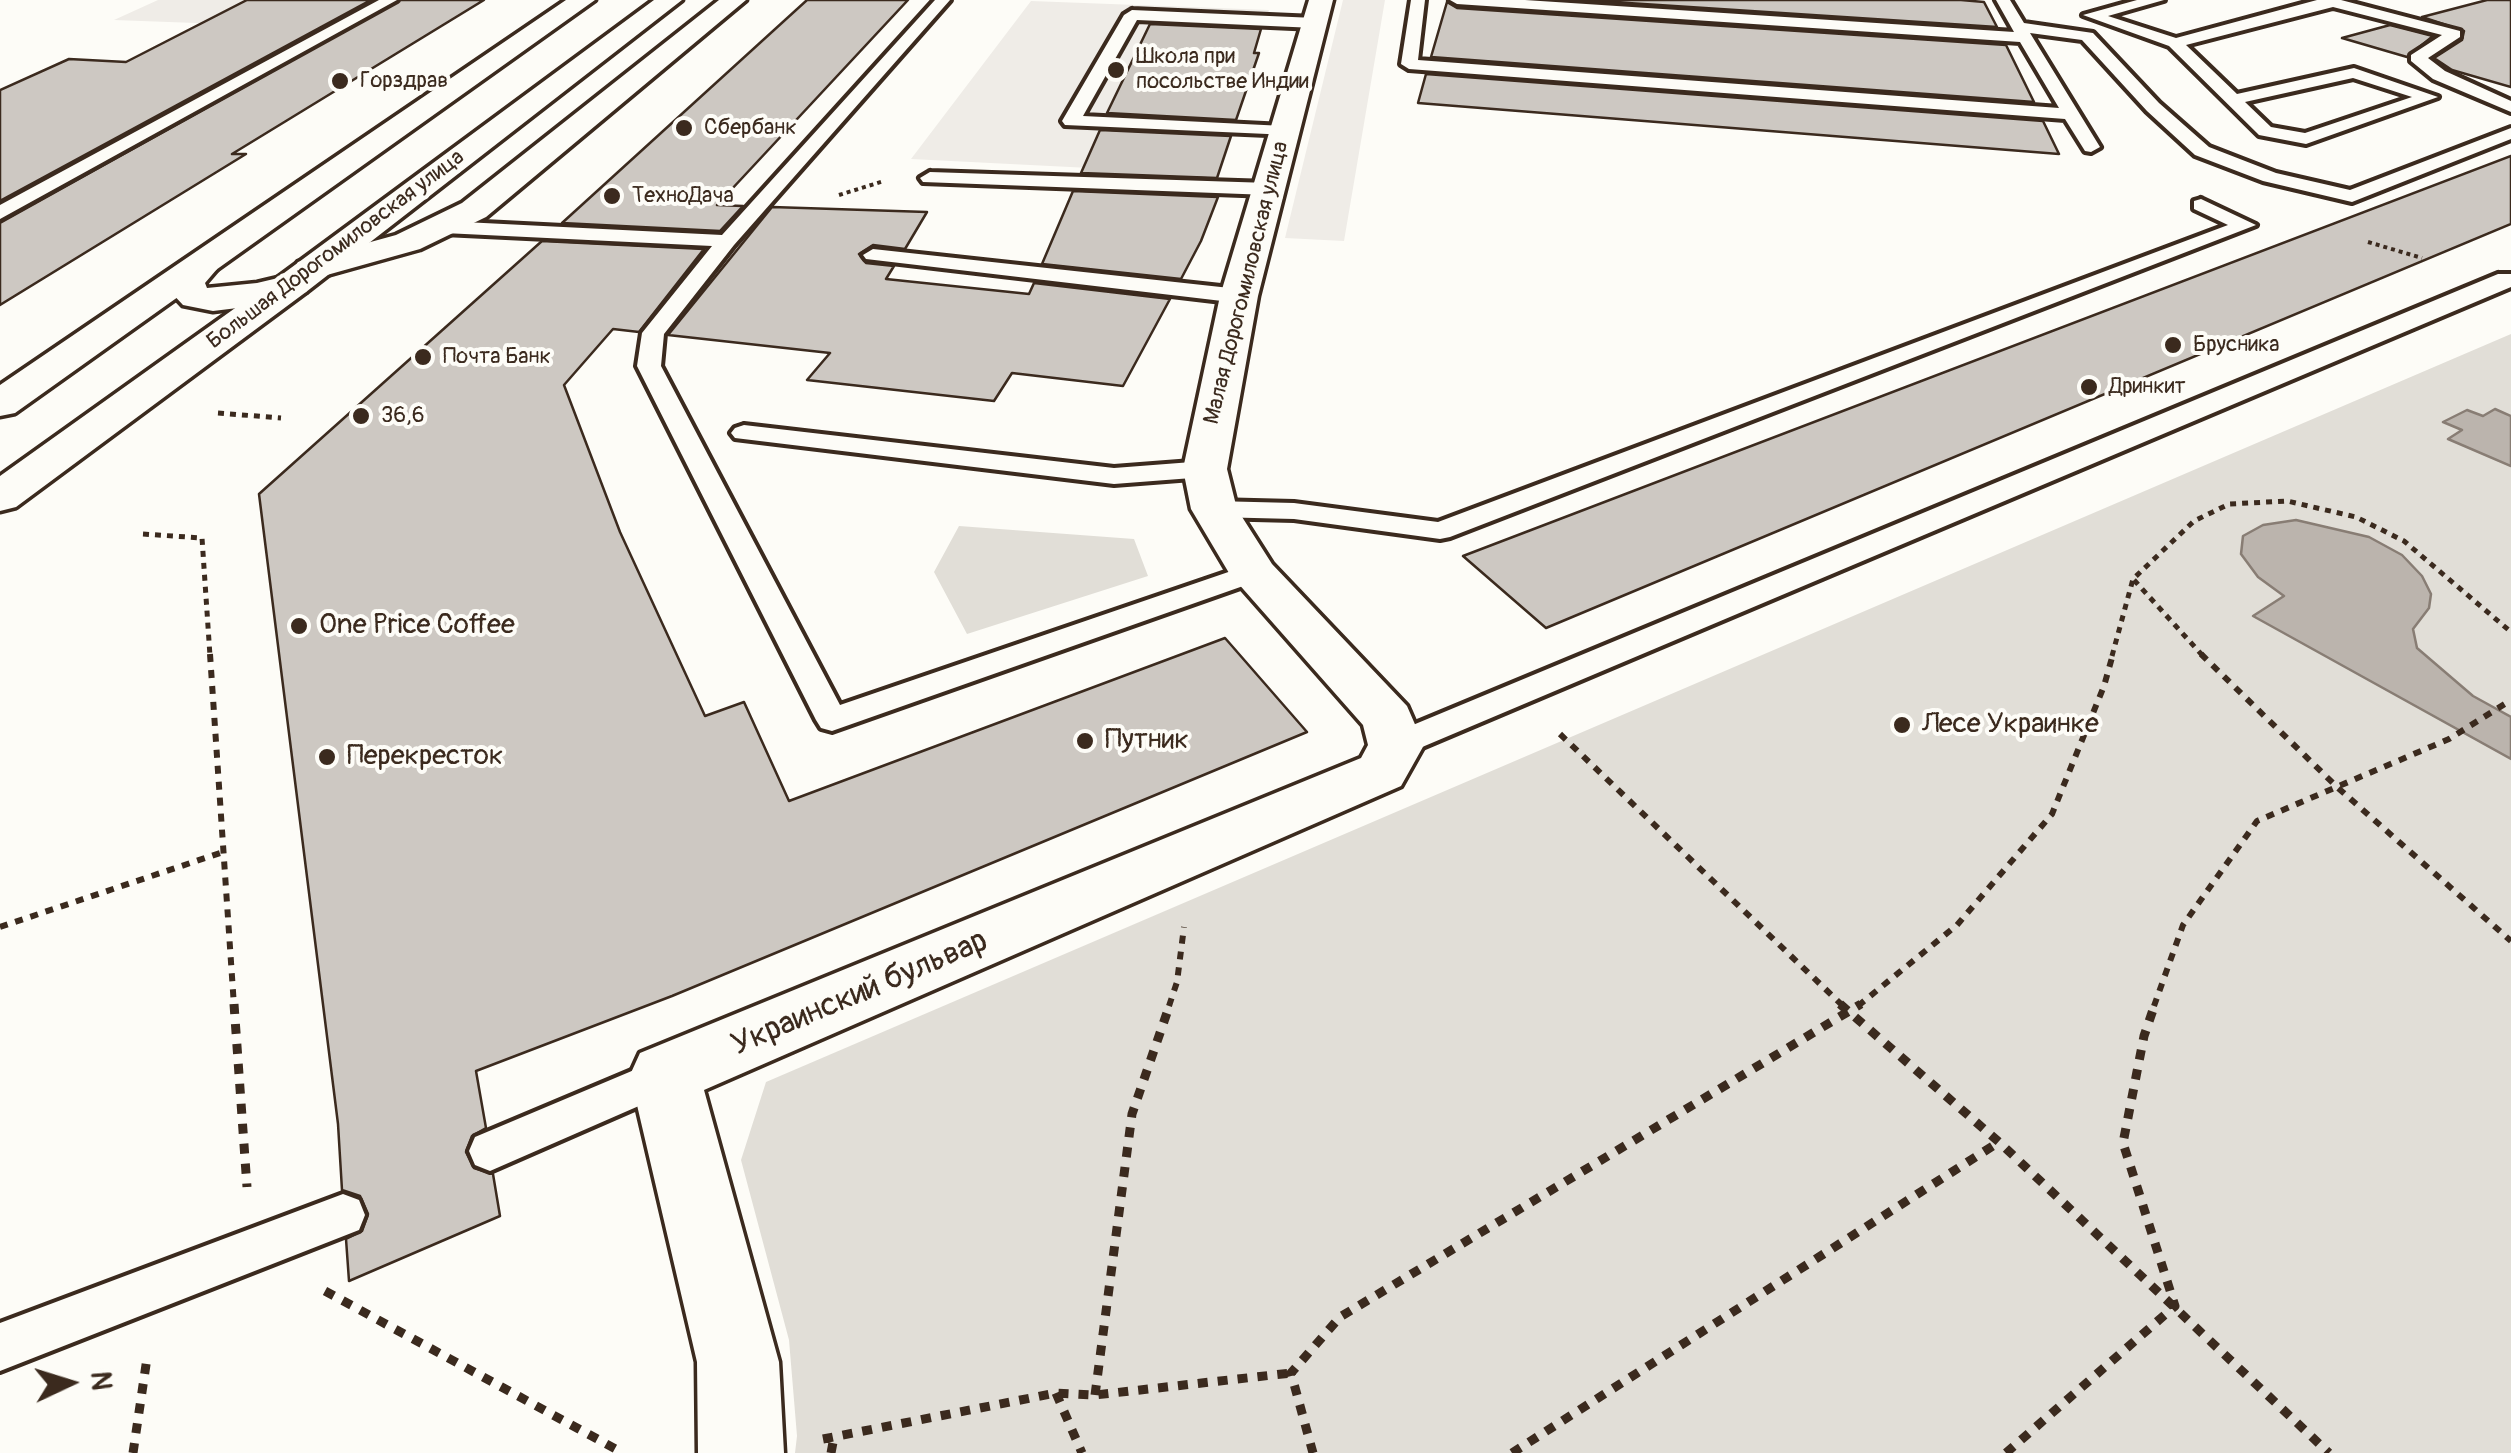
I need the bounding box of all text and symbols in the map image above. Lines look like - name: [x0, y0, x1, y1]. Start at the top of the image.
- place label: Школа при посольстве Индии: [1136, 44, 1309, 96]
- marker: Школа при посольстве Индии: [1105, 59, 1127, 81]
- place label: Горздрав: [360, 68, 448, 94]
- marker: Горздрав: [329, 70, 351, 92]
- place label: Сбербанк: [704, 115, 797, 141]
- marker: Сбербанк: [673, 117, 695, 139]
- street label: Малая Дорогомиловская улица: [1199, 139, 1295, 427]
- street label: Большая Дорогомиловская улица: [202, 145, 470, 355]
- place label: ТехноДача: [632, 183, 734, 209]
- marker: ТехноДача: [601, 185, 623, 207]
- place label: Брусника: [2193, 332, 2280, 358]
- marker: Брусника: [2162, 334, 2184, 356]
- place label: Почта Банк: [443, 344, 551, 370]
- marker: Почта Банк: [412, 346, 434, 368]
- place label: Дринкит: [2109, 374, 2186, 400]
- marker: Дринкит: [2078, 376, 2100, 398]
- place label: 36,6: [381, 403, 424, 429]
- marker: 36,6: [350, 405, 372, 427]
- place label: One Price Coffee: [319, 609, 515, 643]
- marker: One Price Coffee: [288, 615, 310, 637]
- place label: Лесе Украинке: [1922, 708, 2099, 742]
- marker: Лесе Украинке: [1891, 714, 1913, 736]
- place label: Путник: [1105, 724, 1189, 758]
- marker: Путник: [1074, 730, 1096, 752]
- place label: Перекресток: [347, 740, 503, 774]
- marker: Перекресток: [316, 746, 338, 768]
- street label: Украинский бульвар: [726, 923, 994, 1065]
- north arrow: [20, 1333, 120, 1433]
- text: N: [82, 1370, 119, 1392]

